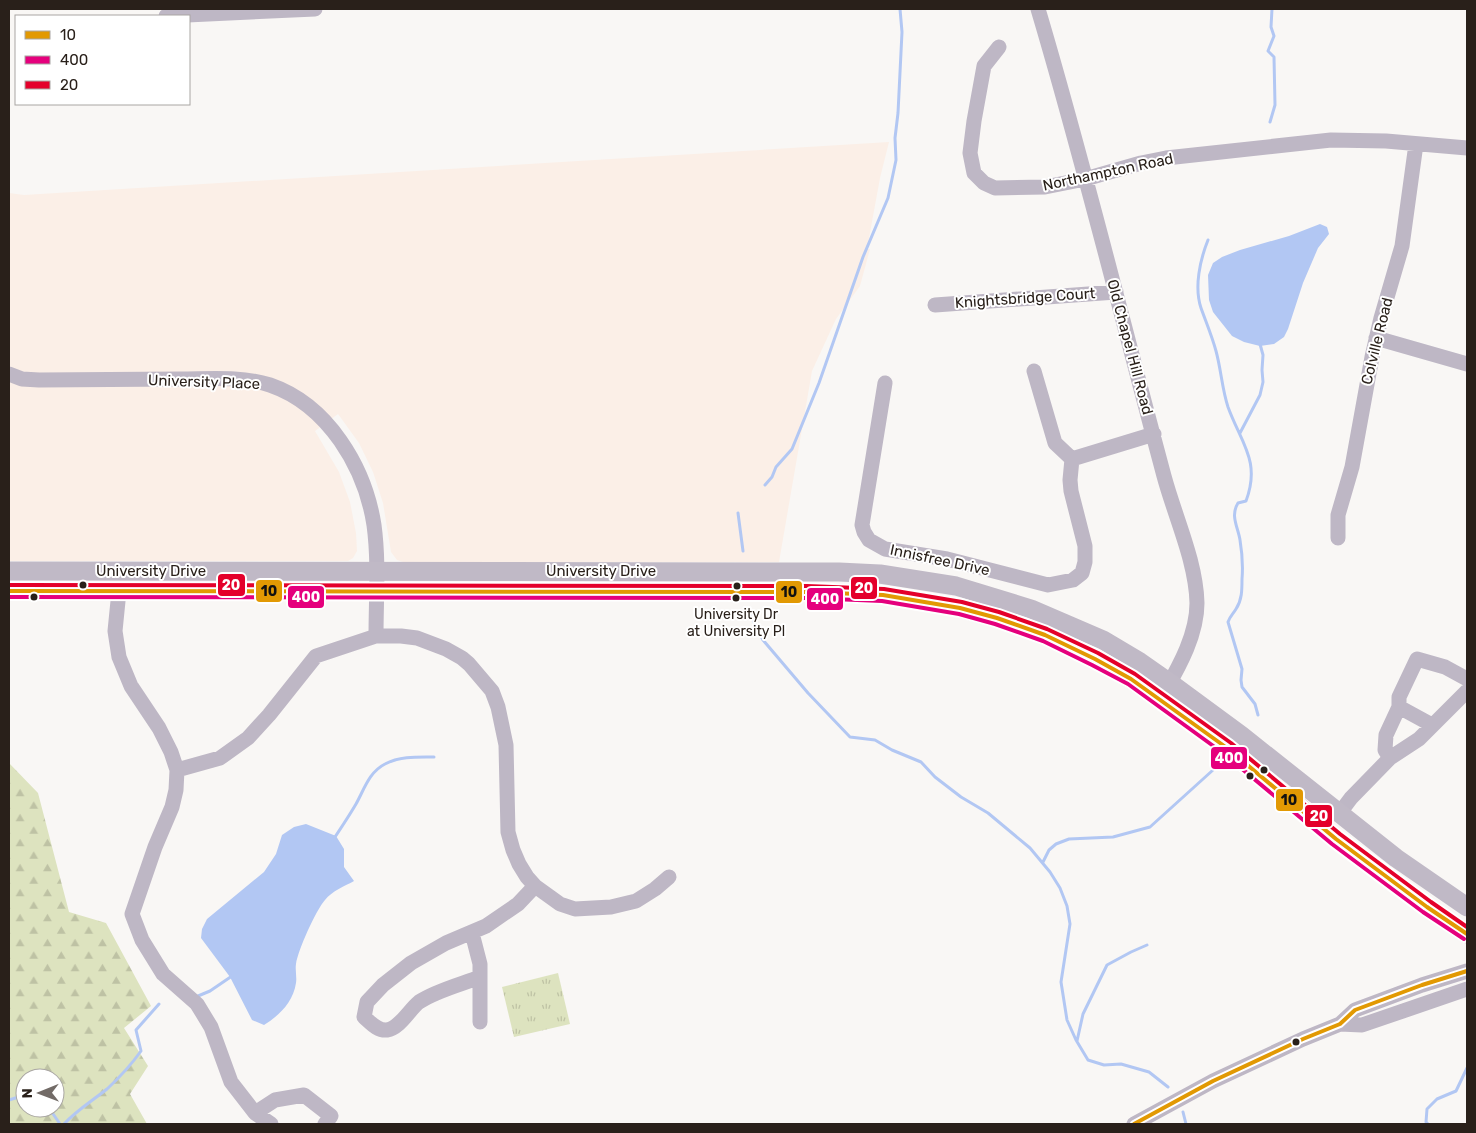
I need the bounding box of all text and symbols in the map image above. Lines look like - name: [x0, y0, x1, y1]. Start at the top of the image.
- legend: [15, 15, 190, 105]
- text: 10: [60, 26, 76, 44]
- text: 400: [60, 51, 88, 69]
- text: 20: [60, 76, 78, 94]
- street label: Northampton Road: [1041, 149, 1175, 195]
- street label: Old Chapel Hill Road: [1103, 277, 1157, 417]
- street label: Knightsbridge Court: [954, 284, 1096, 312]
- street label: Colville Road: [1357, 296, 1397, 386]
- street label: University Place: [148, 371, 260, 393]
- street label: Innisfree Drive: [889, 541, 991, 579]
- street label: University Drive: [96, 562, 206, 580]
- street label: University Drive: [546, 562, 656, 580]
- line badge: 20: [217, 573, 246, 597]
- line badge: 20: [850, 576, 878, 600]
- text: 20: [222, 577, 240, 594]
- line badge: 10: [255, 579, 283, 603]
- unlabelled marker: [78, 580, 88, 590]
- line badge: 10: [775, 580, 803, 604]
- text: 20: [855, 580, 873, 597]
- unlabelled marker: [732, 581, 742, 591]
- text: 10: [261, 583, 277, 600]
- text: 10: [781, 584, 797, 601]
- line badge: 400: [287, 585, 325, 609]
- line badge: 400: [806, 587, 844, 611]
- text: 400: [292, 589, 320, 606]
- text: 400: [811, 591, 839, 608]
- unlabelled marker: [29, 592, 39, 602]
- marker: University Dr at University Pl: [731, 593, 741, 603]
- place label: University Dr at University Pl: [687, 606, 785, 640]
- line badge: 400: [1210, 746, 1248, 770]
- text: 400: [1215, 750, 1243, 767]
- unlabelled marker: [1259, 765, 1269, 775]
- unlabelled marker: [1245, 771, 1255, 781]
- line badge: 10: [1275, 788, 1304, 812]
- text: 10: [1281, 792, 1297, 809]
- line badge: 20: [1304, 804, 1333, 828]
- text: 20: [1310, 808, 1328, 825]
- unlabelled marker: [1291, 1037, 1301, 1047]
- north arrow: [15, 1068, 65, 1118]
- text: N: [19, 1088, 36, 1098]

